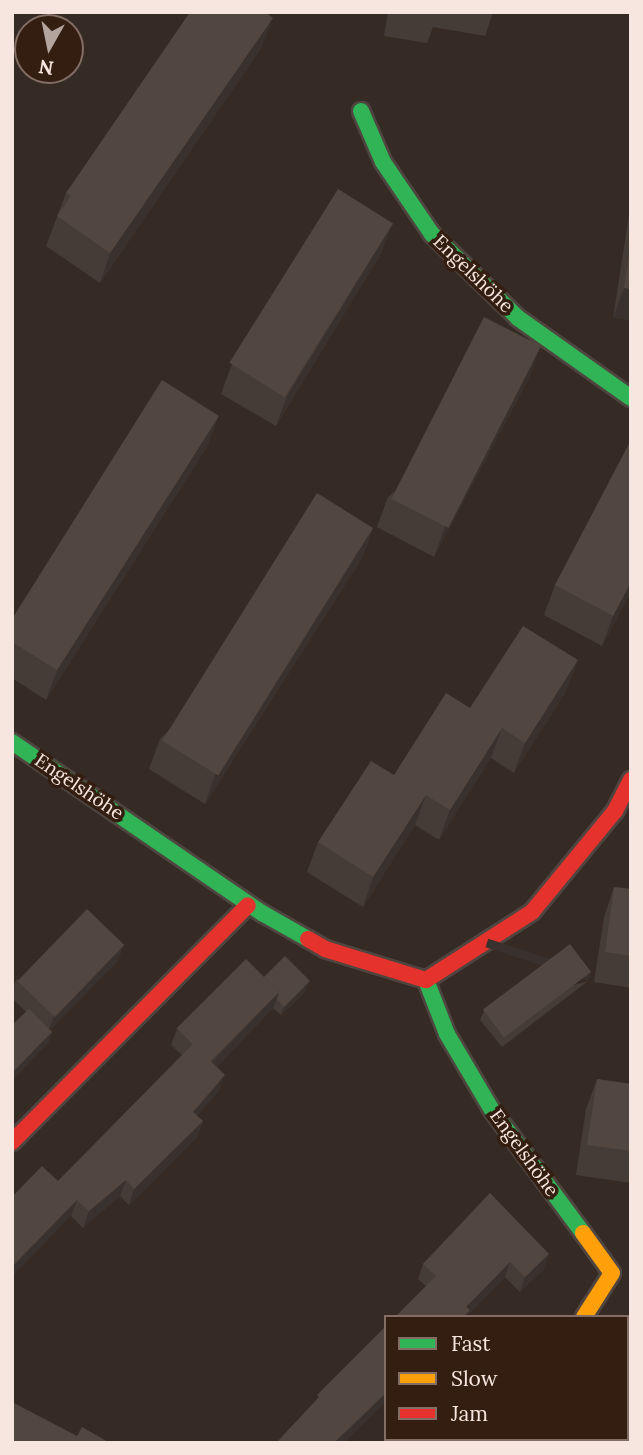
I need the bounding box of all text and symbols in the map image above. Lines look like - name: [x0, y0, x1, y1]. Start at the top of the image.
- north arrow: [14, 14, 84, 84]
- text: N: [37, 55, 55, 81]
- street label: Engelshöhe: [428, 230, 518, 318]
- street label: Engelshöhe: [30, 749, 128, 825]
- street label: Engelshöhe: [485, 1105, 563, 1201]
- legend: [384, 1315, 629, 1441]
- text: Fast: [451, 1330, 490, 1357]
- text: Slow: [451, 1365, 498, 1392]
- text: Jam: [451, 1400, 488, 1427]

